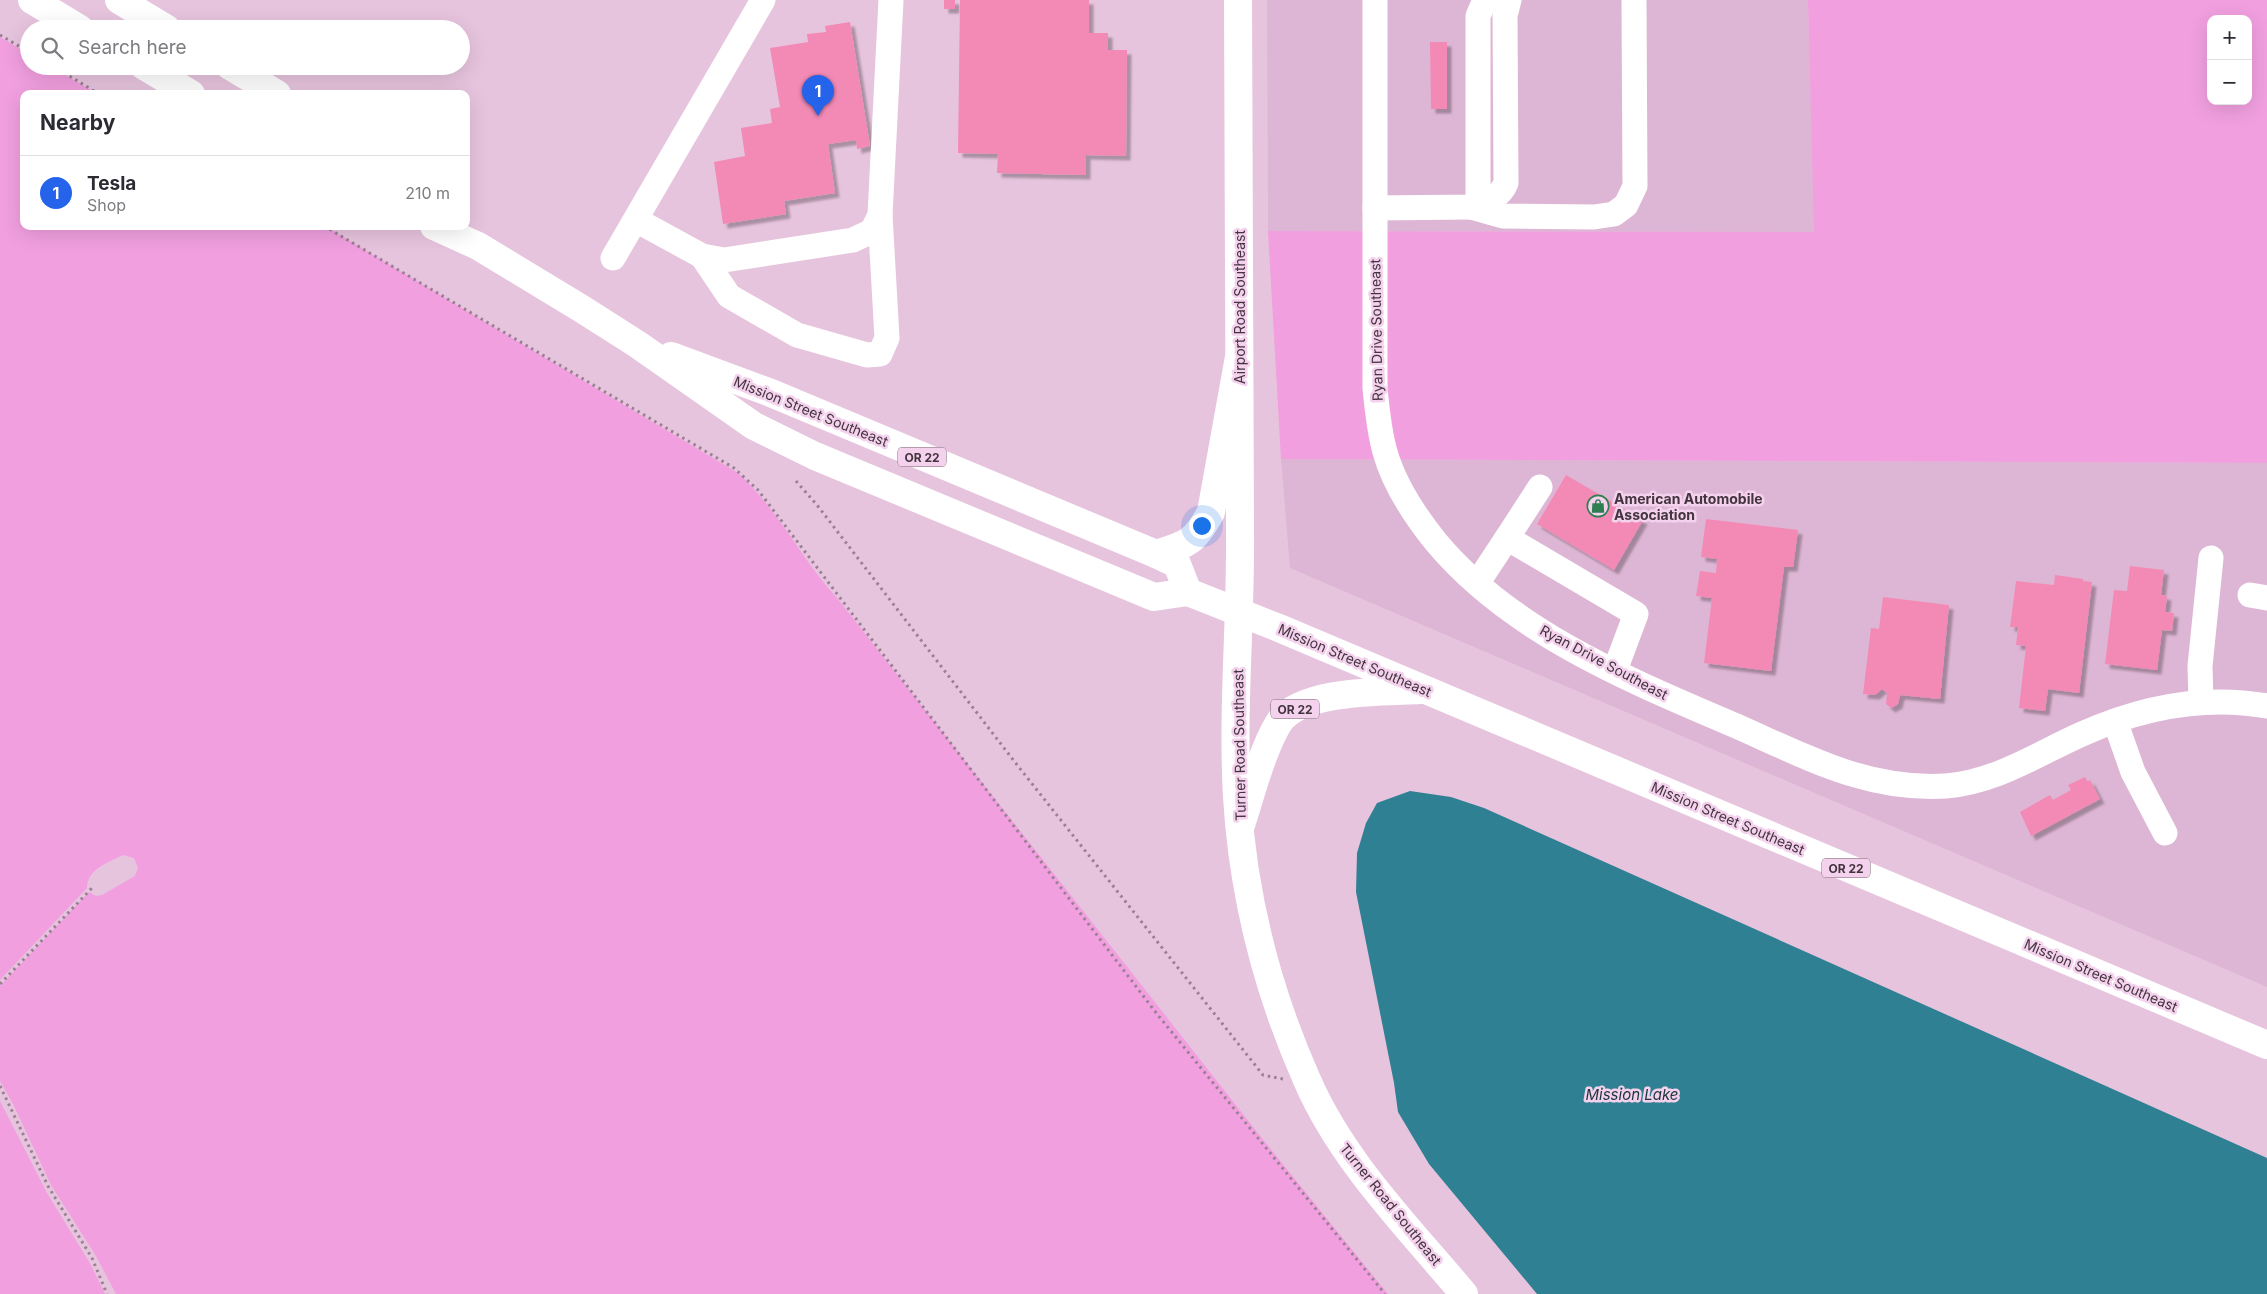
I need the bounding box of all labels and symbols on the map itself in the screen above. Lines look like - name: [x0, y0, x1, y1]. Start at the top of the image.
- pin: 1: [802, 75, 834, 116]
- street label: Airport Road Southeast: [1231, 230, 1248, 384]
- street label: Ryan Drive Southeast: [1366, 258, 1386, 401]
- street label: Mission Street Southeast: [731, 372, 891, 450]
- road number: OR 22: [898, 448, 946, 467]
- place label: American Automobile Association: [1614, 490, 1763, 523]
- shop icon: American Automobile Association: [1586, 494, 1610, 518]
- your location: [1189, 513, 1215, 539]
- street label: Mission Street Southeast: [1276, 620, 1435, 700]
- street label: Ryan Drive Southeast: [1537, 621, 1671, 703]
- street label: Turner Road Southeast: [1229, 669, 1249, 821]
- road number: OR 22: [1271, 700, 1319, 719]
- street label: Mission Street Southeast: [1649, 778, 1808, 858]
- road number: OR 22: [1822, 858, 1870, 878]
- street label: Mission Street Southeast: [2022, 935, 2181, 1015]
- water label: Mission Lake: [1586, 1085, 1678, 1104]
- street label: Turner Road Southeast: [1337, 1140, 1446, 1269]

